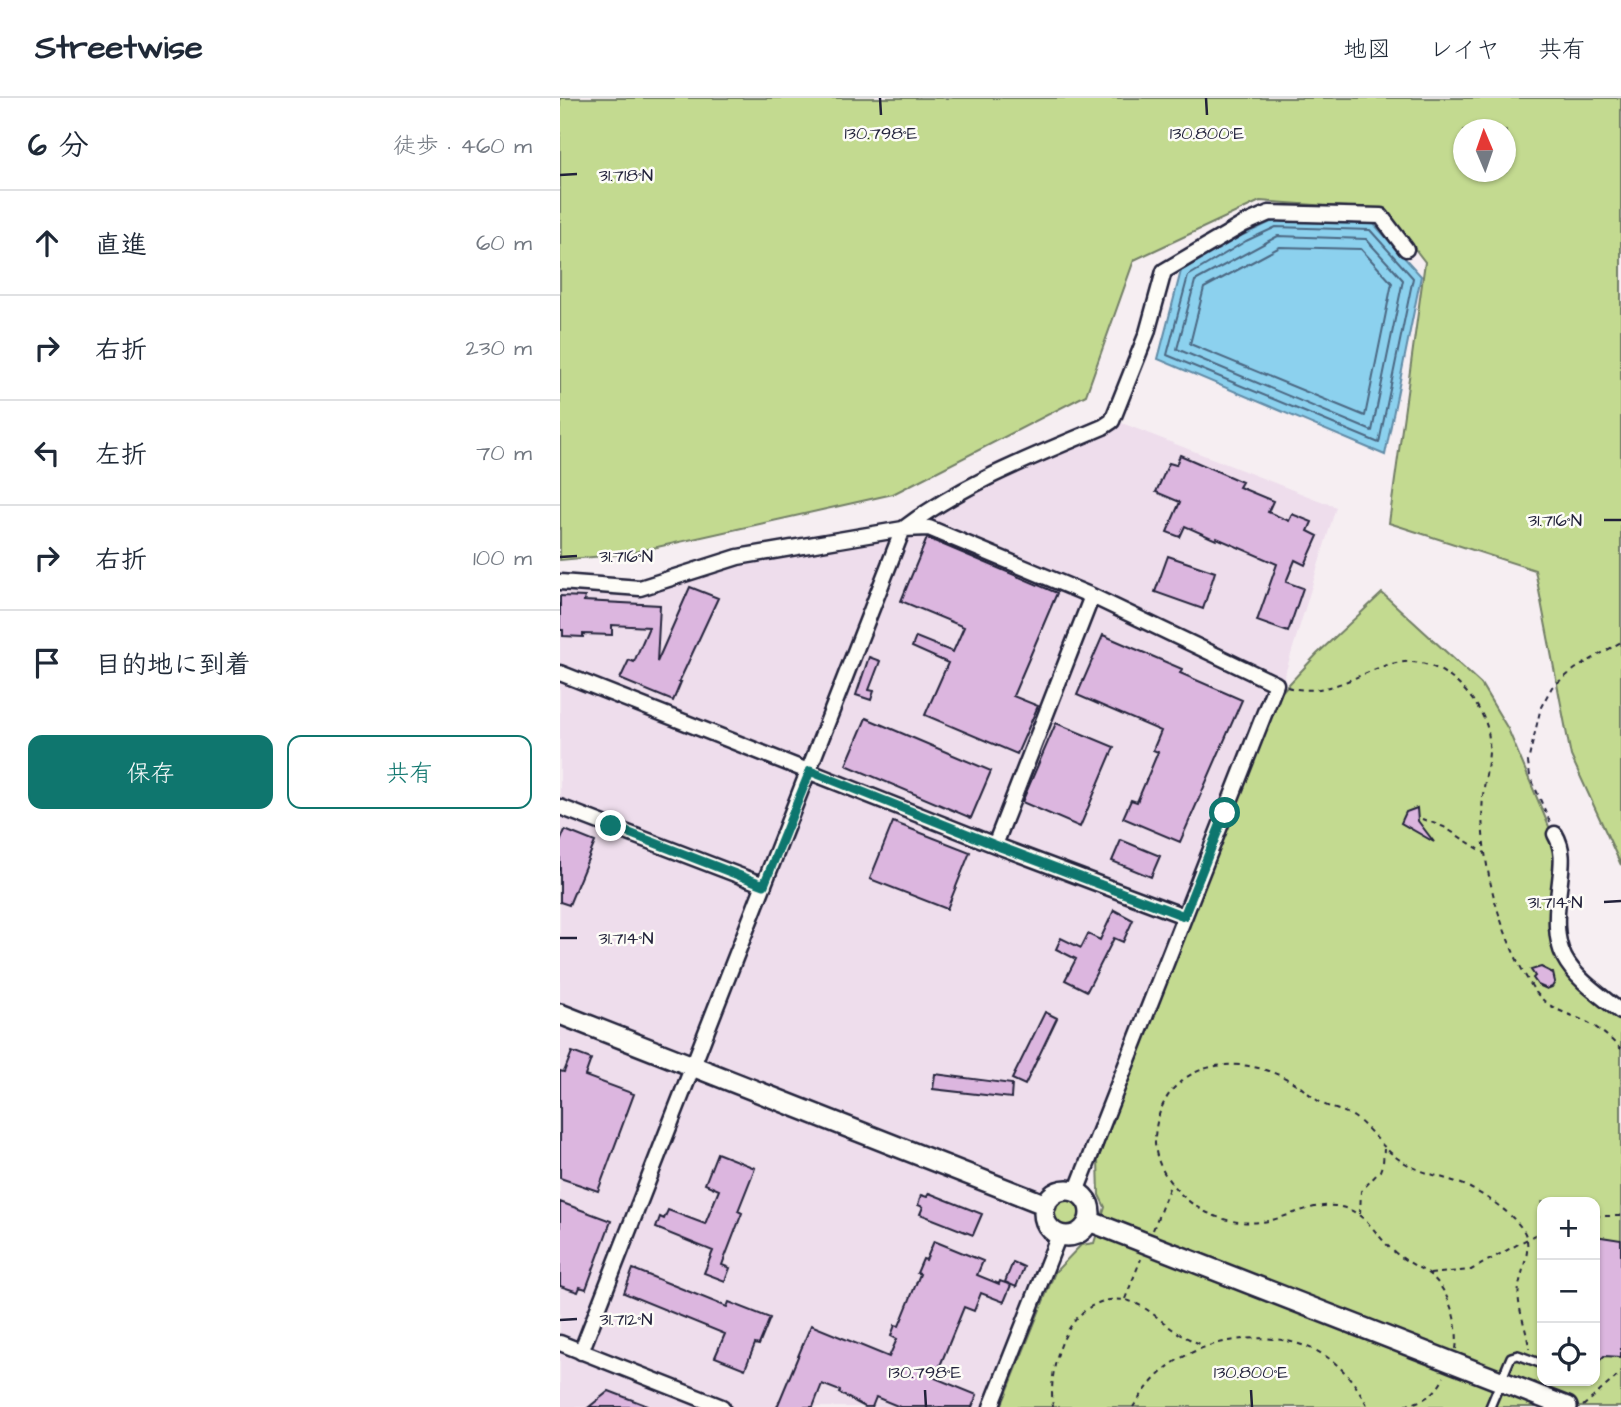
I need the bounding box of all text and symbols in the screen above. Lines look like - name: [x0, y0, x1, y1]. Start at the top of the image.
- text: Streetwise: [35, 25, 203, 71]
- text: 地図: [1343, 33, 1391, 67]
- text: レイヤ: [1429, 33, 1500, 67]
- text: 共有: [1538, 33, 1586, 67]
- north arrow: [1453, 119, 1516, 182]
- text: 130.798°E: [845, 121, 918, 146]
- text: 130.800°E: [1170, 121, 1245, 146]
- text: 6 分: [28, 125, 89, 167]
- text: 徒歩 · 460 m: [393, 130, 532, 162]
- text: 31.718°N: [599, 163, 653, 188]
- icon: ahead: [28, 224, 66, 262]
- text: 直進: [95, 227, 147, 263]
- text: 60 m: [476, 227, 532, 259]
- icon: right: [28, 329, 66, 367]
- text: 右折: [95, 332, 147, 368]
- text: 230 m: [466, 332, 532, 364]
- icon: left: [28, 434, 66, 472]
- text: 左折: [95, 437, 147, 473]
- text: 70 m: [476, 437, 532, 469]
- text: 31.716°N: [1528, 508, 1582, 533]
- icon: right: [28, 539, 66, 577]
- text: 右折: [95, 542, 147, 578]
- text: 100 m: [473, 542, 532, 574]
- text: 31.716°N: [599, 544, 653, 569]
- icon: arrive: [28, 644, 66, 682]
- text: 目的地に到着: [95, 647, 251, 683]
- button: 保存: [28, 735, 273, 809]
- button: 共有: [287, 735, 532, 809]
- route start: [1209, 797, 1240, 828]
- route end: [595, 810, 626, 841]
- text: 31.714°N: [1528, 890, 1582, 915]
- text: 31.714°N: [599, 926, 653, 951]
- map controls: [1537, 1197, 1600, 1386]
- button: +: [1537, 1197, 1600, 1260]
- button: −: [1537, 1260, 1600, 1323]
- text: 31.712°N: [600, 1307, 652, 1332]
- button: locate: [1537, 1323, 1600, 1386]
- text: 130.798°E: [889, 1360, 962, 1385]
- text: 130.800°E: [1214, 1360, 1289, 1385]

